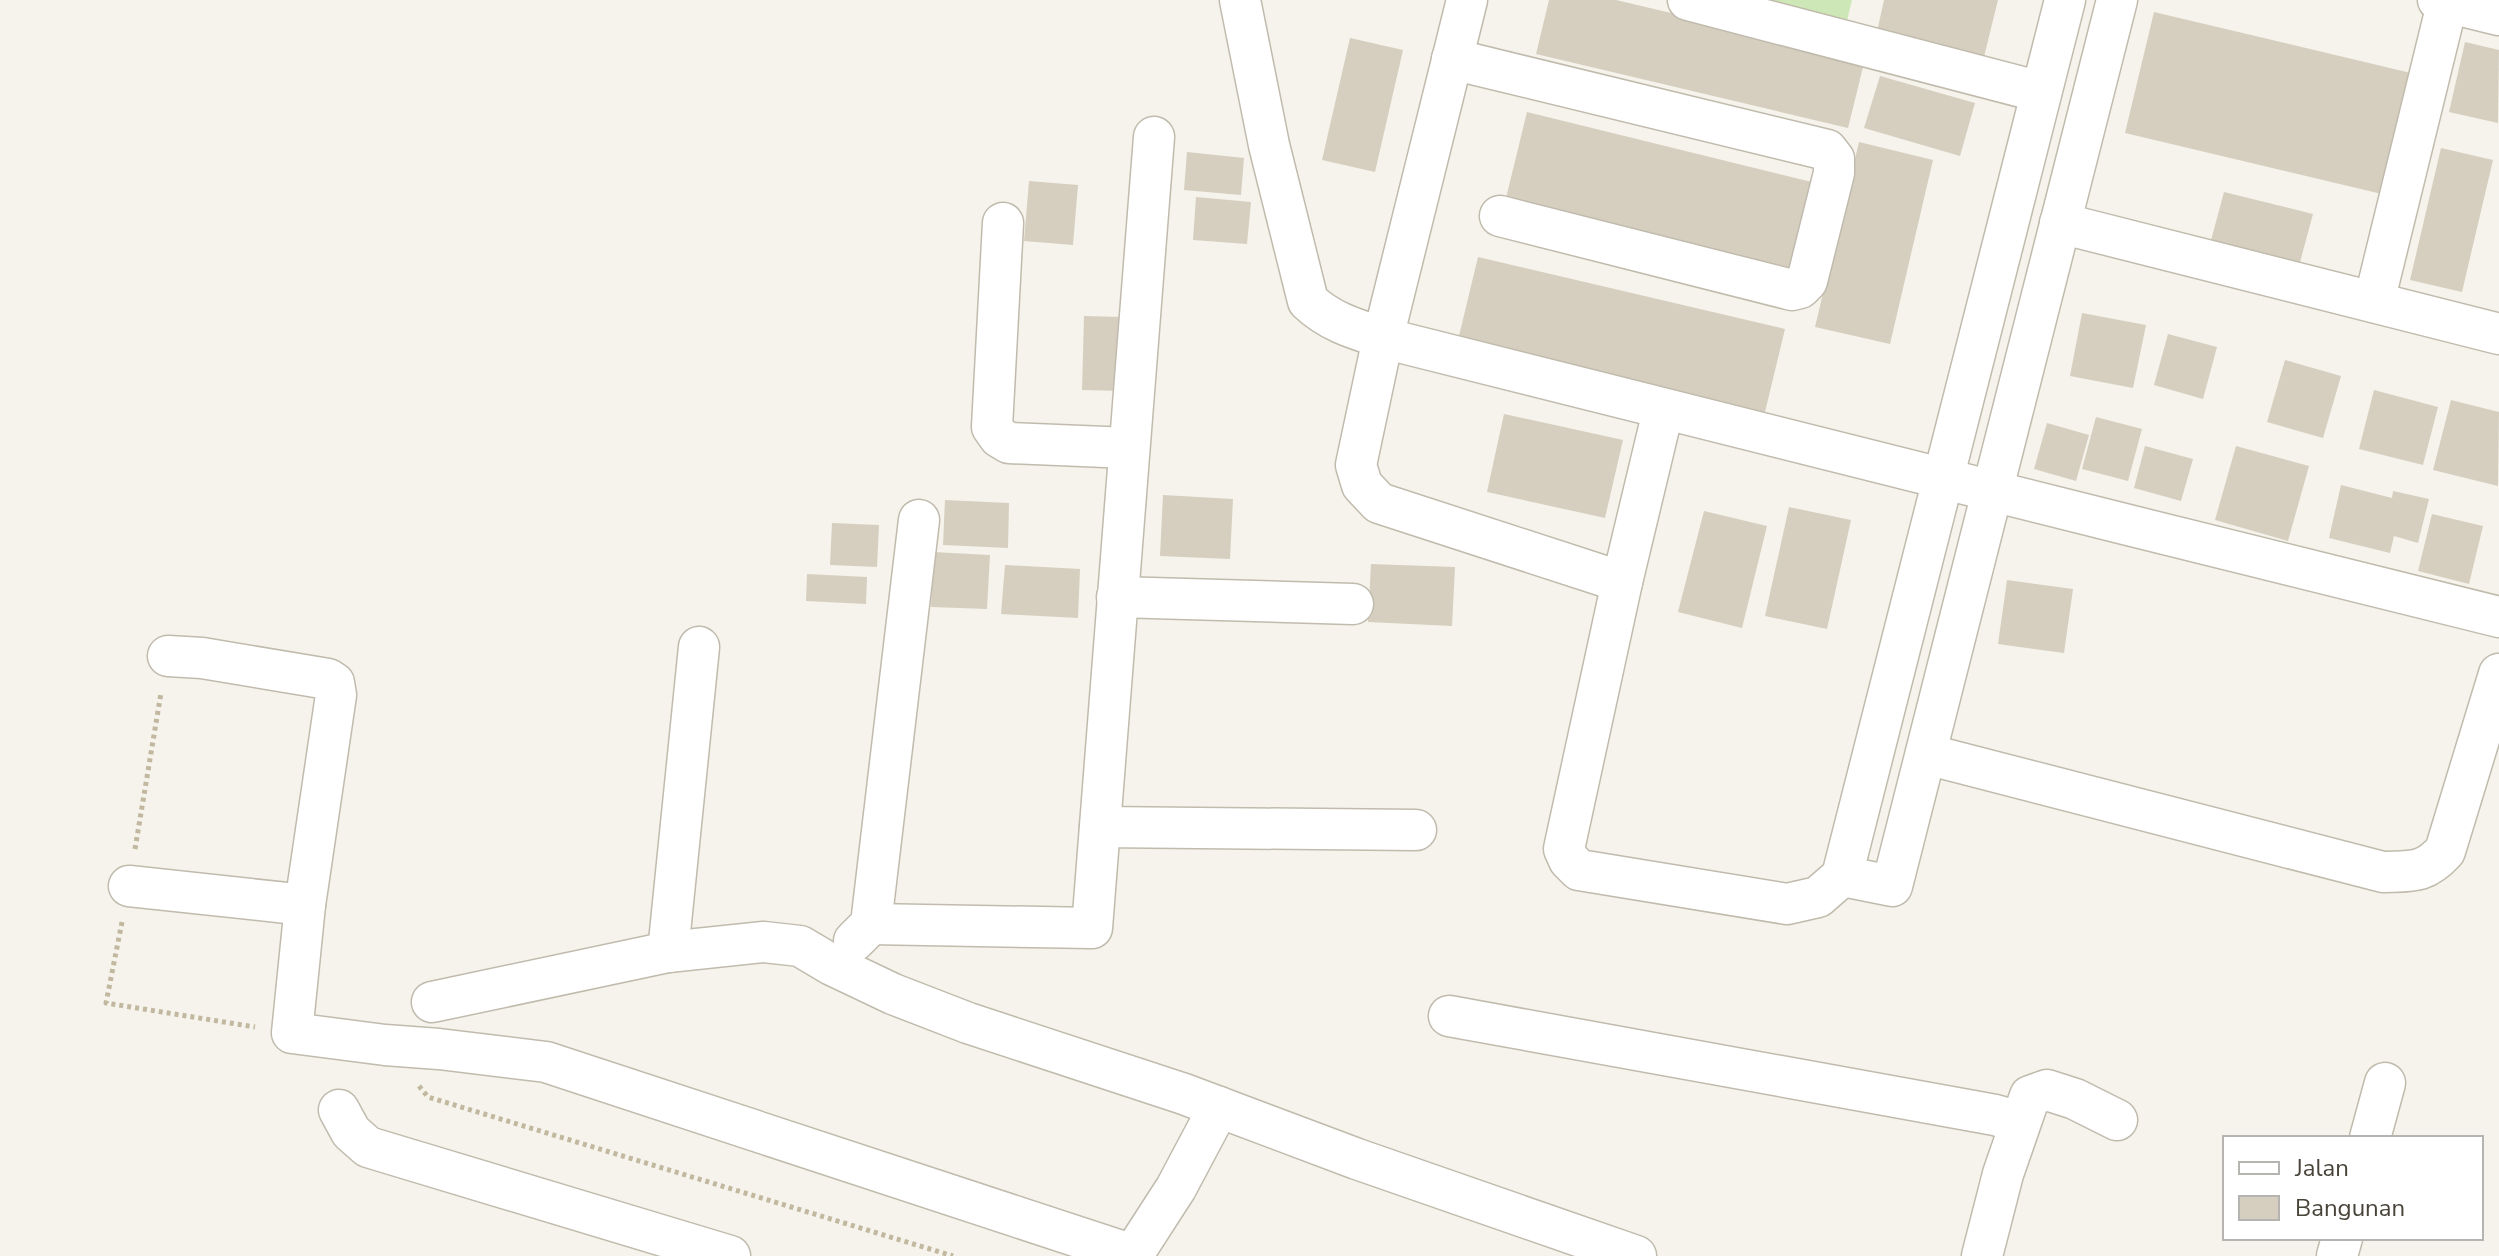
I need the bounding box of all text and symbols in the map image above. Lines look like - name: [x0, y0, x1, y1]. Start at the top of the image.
- legend: [2223, 1136, 2483, 1240]
- text: Jalan: [2294, 1152, 2349, 1184]
- text: Bangunan: [2295, 1192, 2405, 1224]

